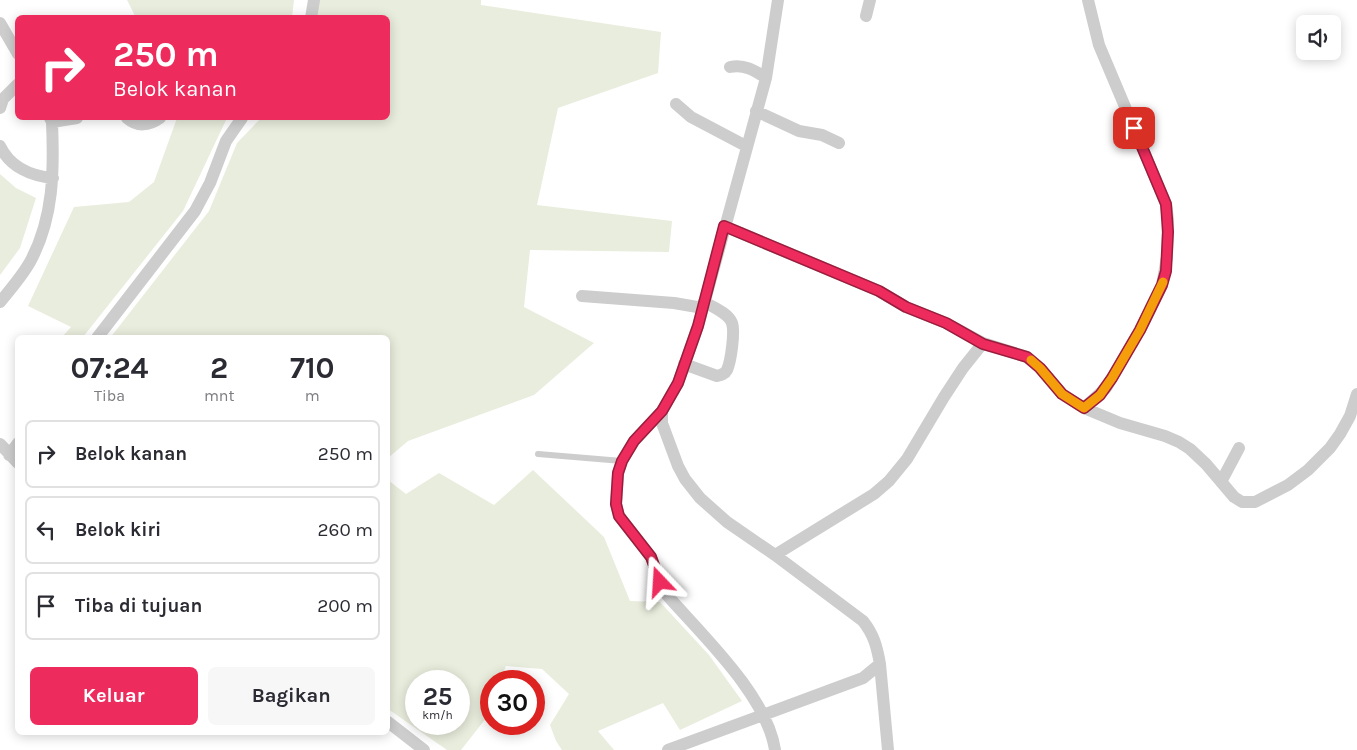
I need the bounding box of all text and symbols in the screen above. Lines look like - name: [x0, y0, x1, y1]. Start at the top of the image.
- map controls: [1296, 15, 1341, 60]
- button: sound: [1296, 15, 1341, 60]
- text: 250 m: [113, 34, 219, 75]
- icon: right: [30, 35, 95, 100]
- text: Belok kanan: [113, 76, 237, 102]
- pin: [1113, 107, 1155, 149]
- icon: arrive: [1120, 114, 1148, 142]
- text: 07:24: [70, 350, 148, 386]
- text: 2: [210, 350, 228, 386]
- text: 710: [290, 350, 335, 386]
- text: Tiba: [94, 386, 125, 405]
- text: mnt: [204, 386, 235, 405]
- text: m: [305, 386, 320, 405]
- icon: right: [32, 440, 60, 468]
- text: Belok kanan: [75, 443, 187, 465]
- text: 250 m: [318, 443, 373, 465]
- icon: left: [32, 516, 60, 544]
- text: Belok kiri: [75, 519, 161, 541]
- text: 260 m: [318, 519, 373, 541]
- position arrow: [633, 555, 685, 607]
- icon: arrive: [32, 592, 60, 620]
- text: Tiba di tujuan: [75, 595, 202, 617]
- text: 200 m: [317, 595, 373, 617]
- button: Keluar: [30, 667, 198, 725]
- button: Bagikan: [208, 667, 375, 725]
- speed limit sign: 30: [480, 670, 545, 735]
- text: 25: [423, 682, 452, 711]
- text: km/h: [422, 708, 453, 722]

